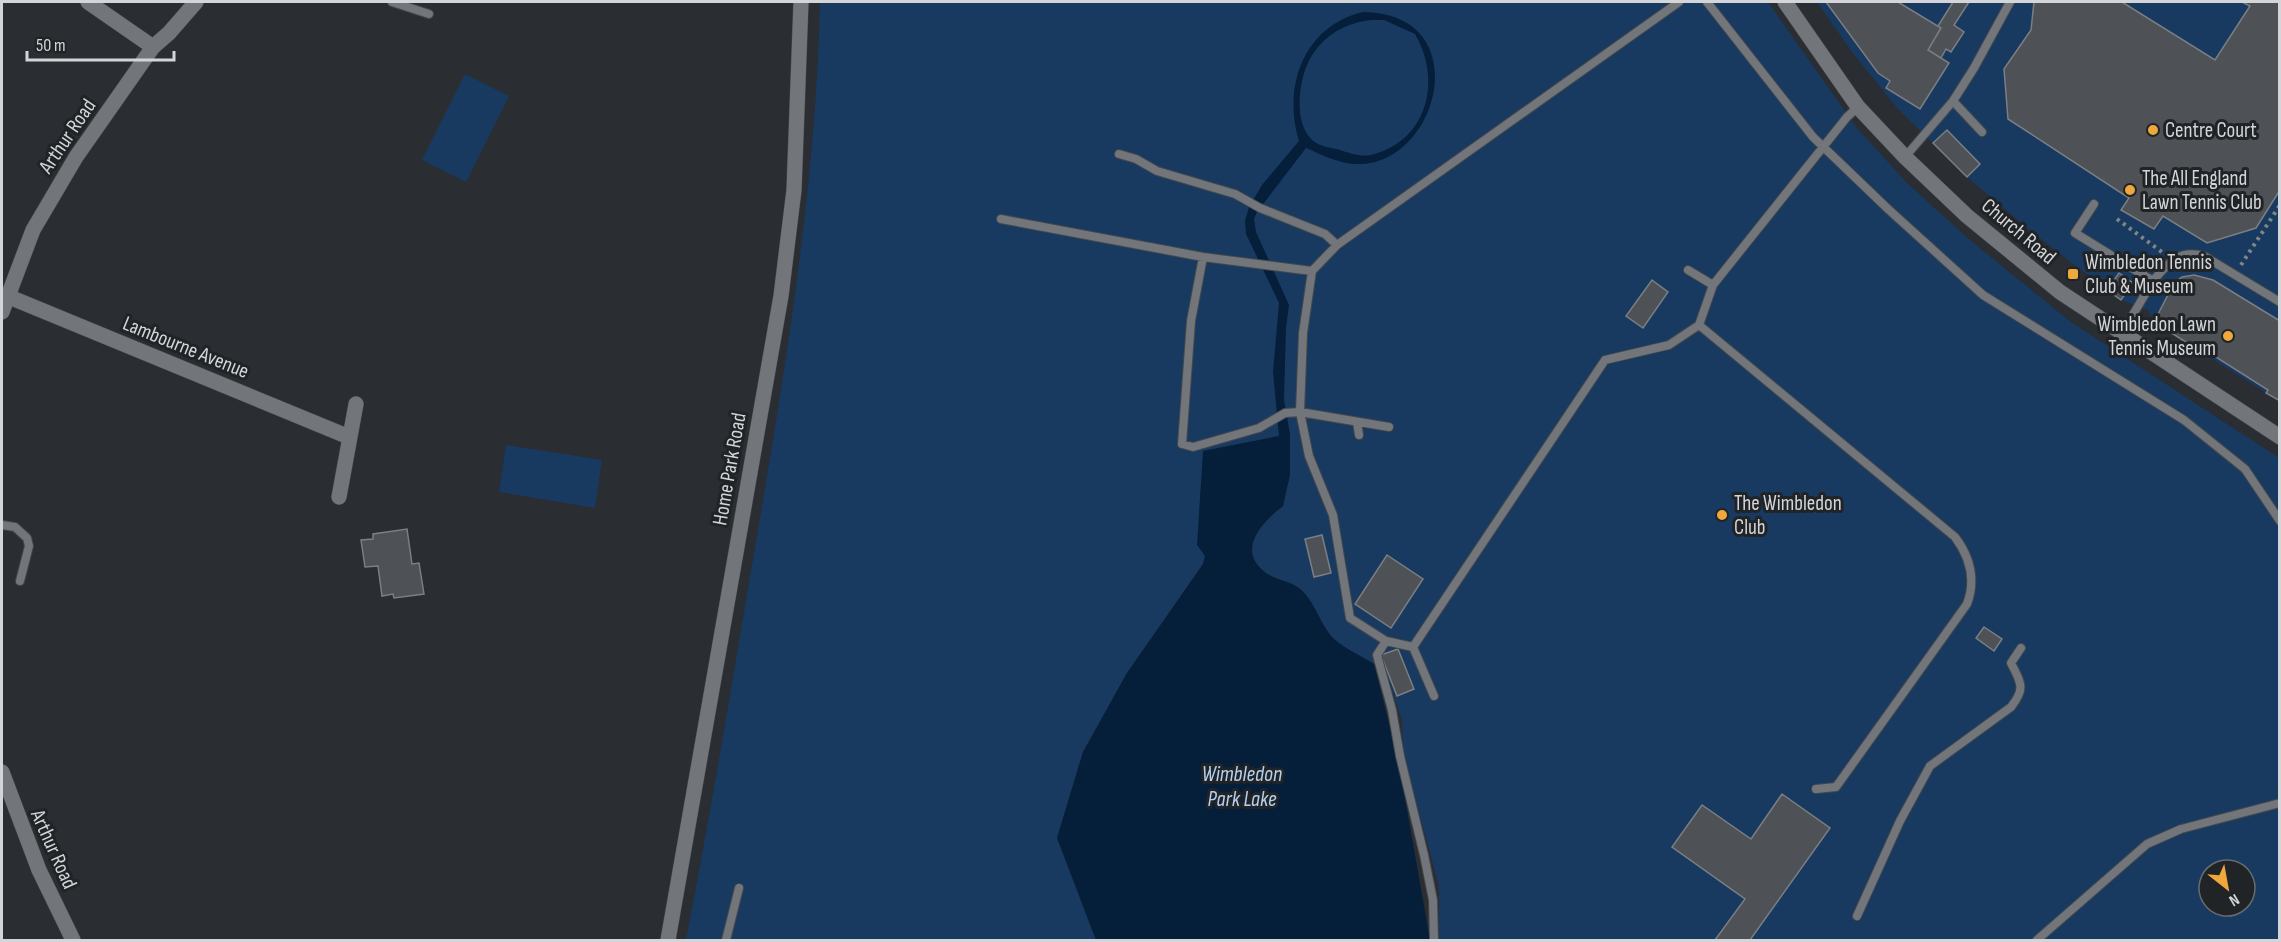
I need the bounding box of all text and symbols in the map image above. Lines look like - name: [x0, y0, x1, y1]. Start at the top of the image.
- scale bar: [27, 24, 174, 62]
- text: 50 m: [36, 35, 66, 56]
- street label: Arthur Road: [33, 94, 101, 179]
- place label: Centre Court: [2165, 118, 2257, 143]
- marker: Centre Court: [2146, 123, 2160, 137]
- place label: The All England Lawn Tennis Club: [2142, 166, 2262, 215]
- marker: The All England Lawn Tennis Club: [2123, 183, 2137, 197]
- street label: Church Road: [1976, 193, 2061, 270]
- place label: Wimbledon Tennis Club & Museum: [2085, 250, 2212, 299]
- marker: Wimbledon Tennis Club & Museum: [2066, 267, 2080, 281]
- street label: Lambourne Avenue: [119, 311, 252, 384]
- place label: Wimbledon Lawn Tennis Museum: [2098, 312, 2216, 361]
- marker: Wimbledon Lawn Tennis Museum: [2221, 329, 2235, 343]
- street label: Home Park Road: [707, 411, 752, 527]
- place label: The Wimbledon Club: [1734, 491, 1842, 540]
- marker: The Wimbledon Club: [1715, 508, 1729, 522]
- water label: Wimbledon Park Lake: [1202, 761, 1282, 813]
- street label: Arthur Road: [25, 805, 82, 893]
- north arrow: [2197, 858, 2257, 918]
- text: N: [2225, 889, 2243, 910]

